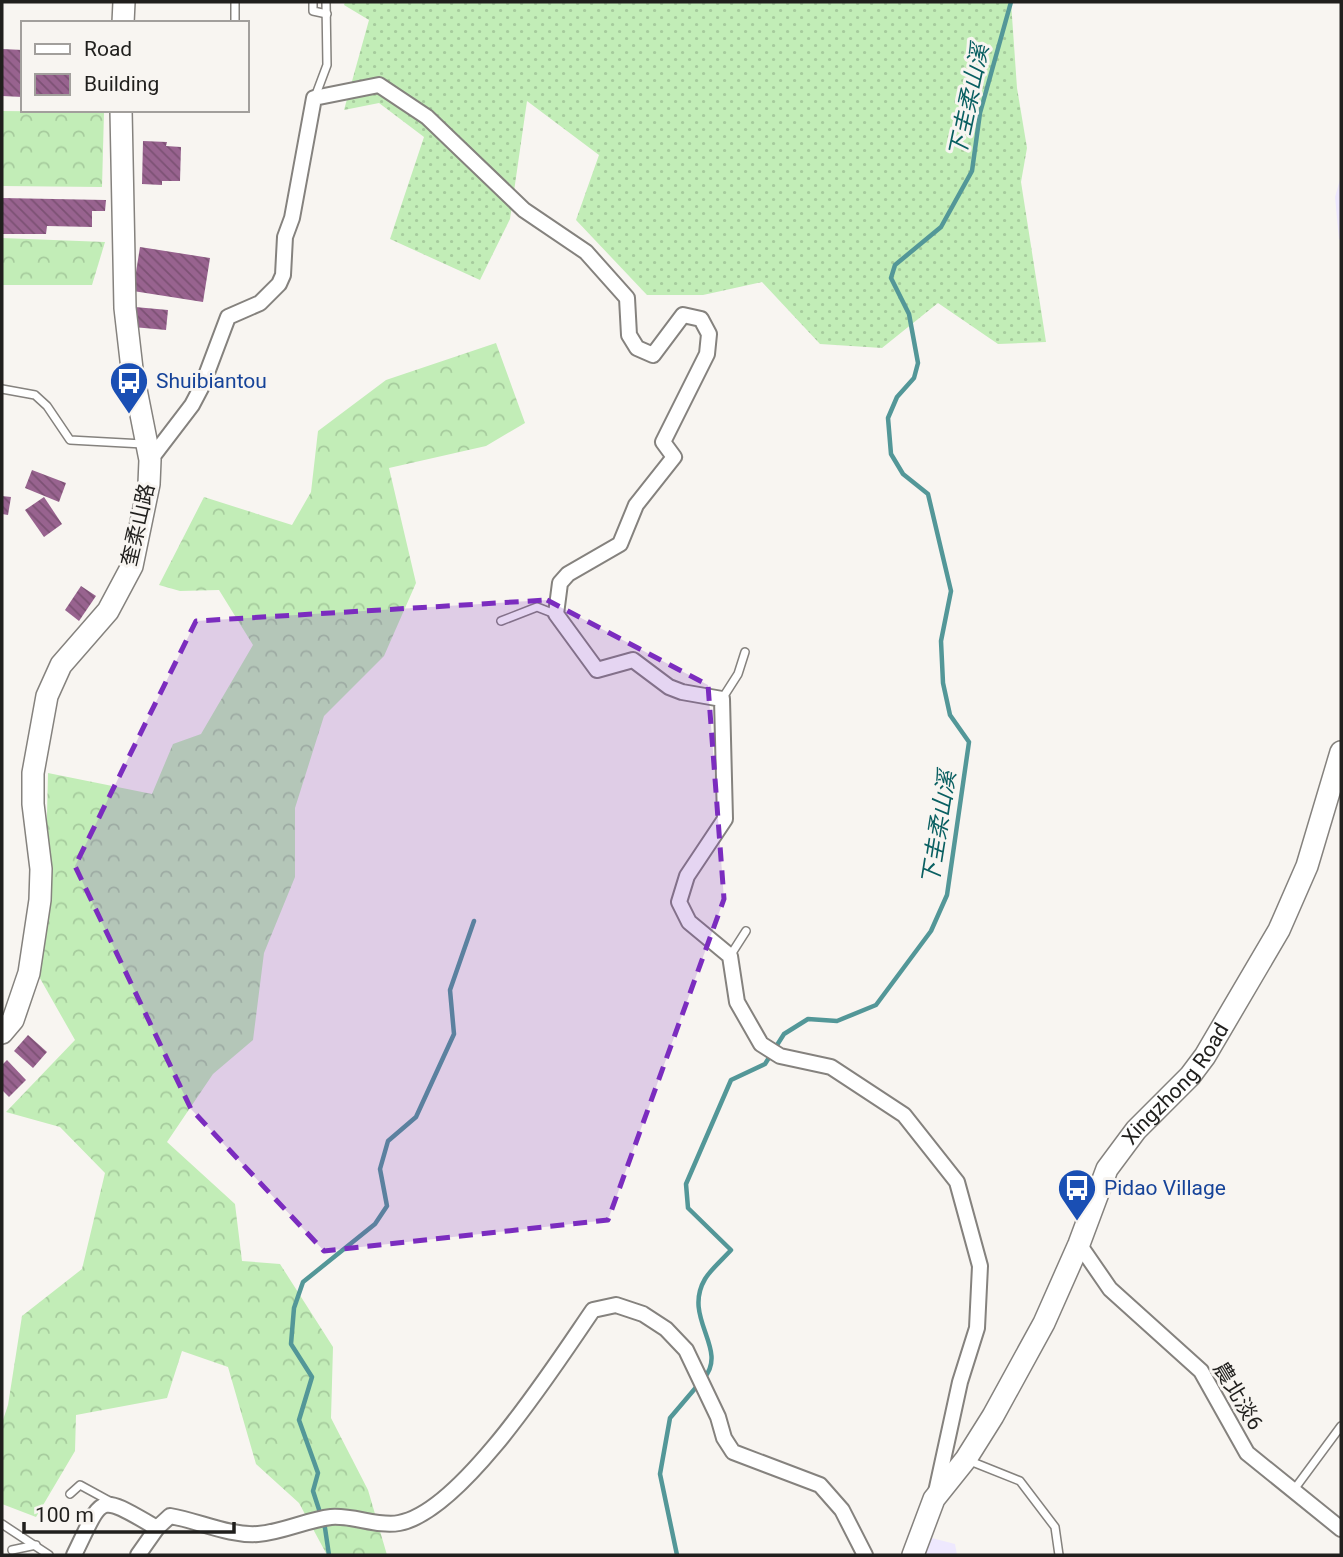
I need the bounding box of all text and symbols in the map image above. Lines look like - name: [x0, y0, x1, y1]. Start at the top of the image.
- legend: [21, 21, 248, 112]
- text: Road: [84, 37, 132, 61]
- water label: 下圭柔山溪: [944, 39, 995, 160]
- text: Building: [84, 72, 159, 96]
- bus stop icon: Shuibiantou: [108, 360, 150, 415]
- place label: Shuibiantou: [156, 369, 267, 393]
- street label: 奎柔山路: [117, 481, 159, 569]
- water label: 下圭柔山溪: [917, 766, 962, 887]
- street label: Xingzhong Road: [1117, 1019, 1234, 1149]
- bus stop icon: Pidao Village: [1056, 1167, 1098, 1222]
- place label: Pidao Village: [1104, 1176, 1226, 1200]
- street label: 農北淡6: [1208, 1358, 1268, 1434]
- scale bar: [24, 1490, 234, 1534]
- text: 100 m: [35, 1503, 94, 1527]

